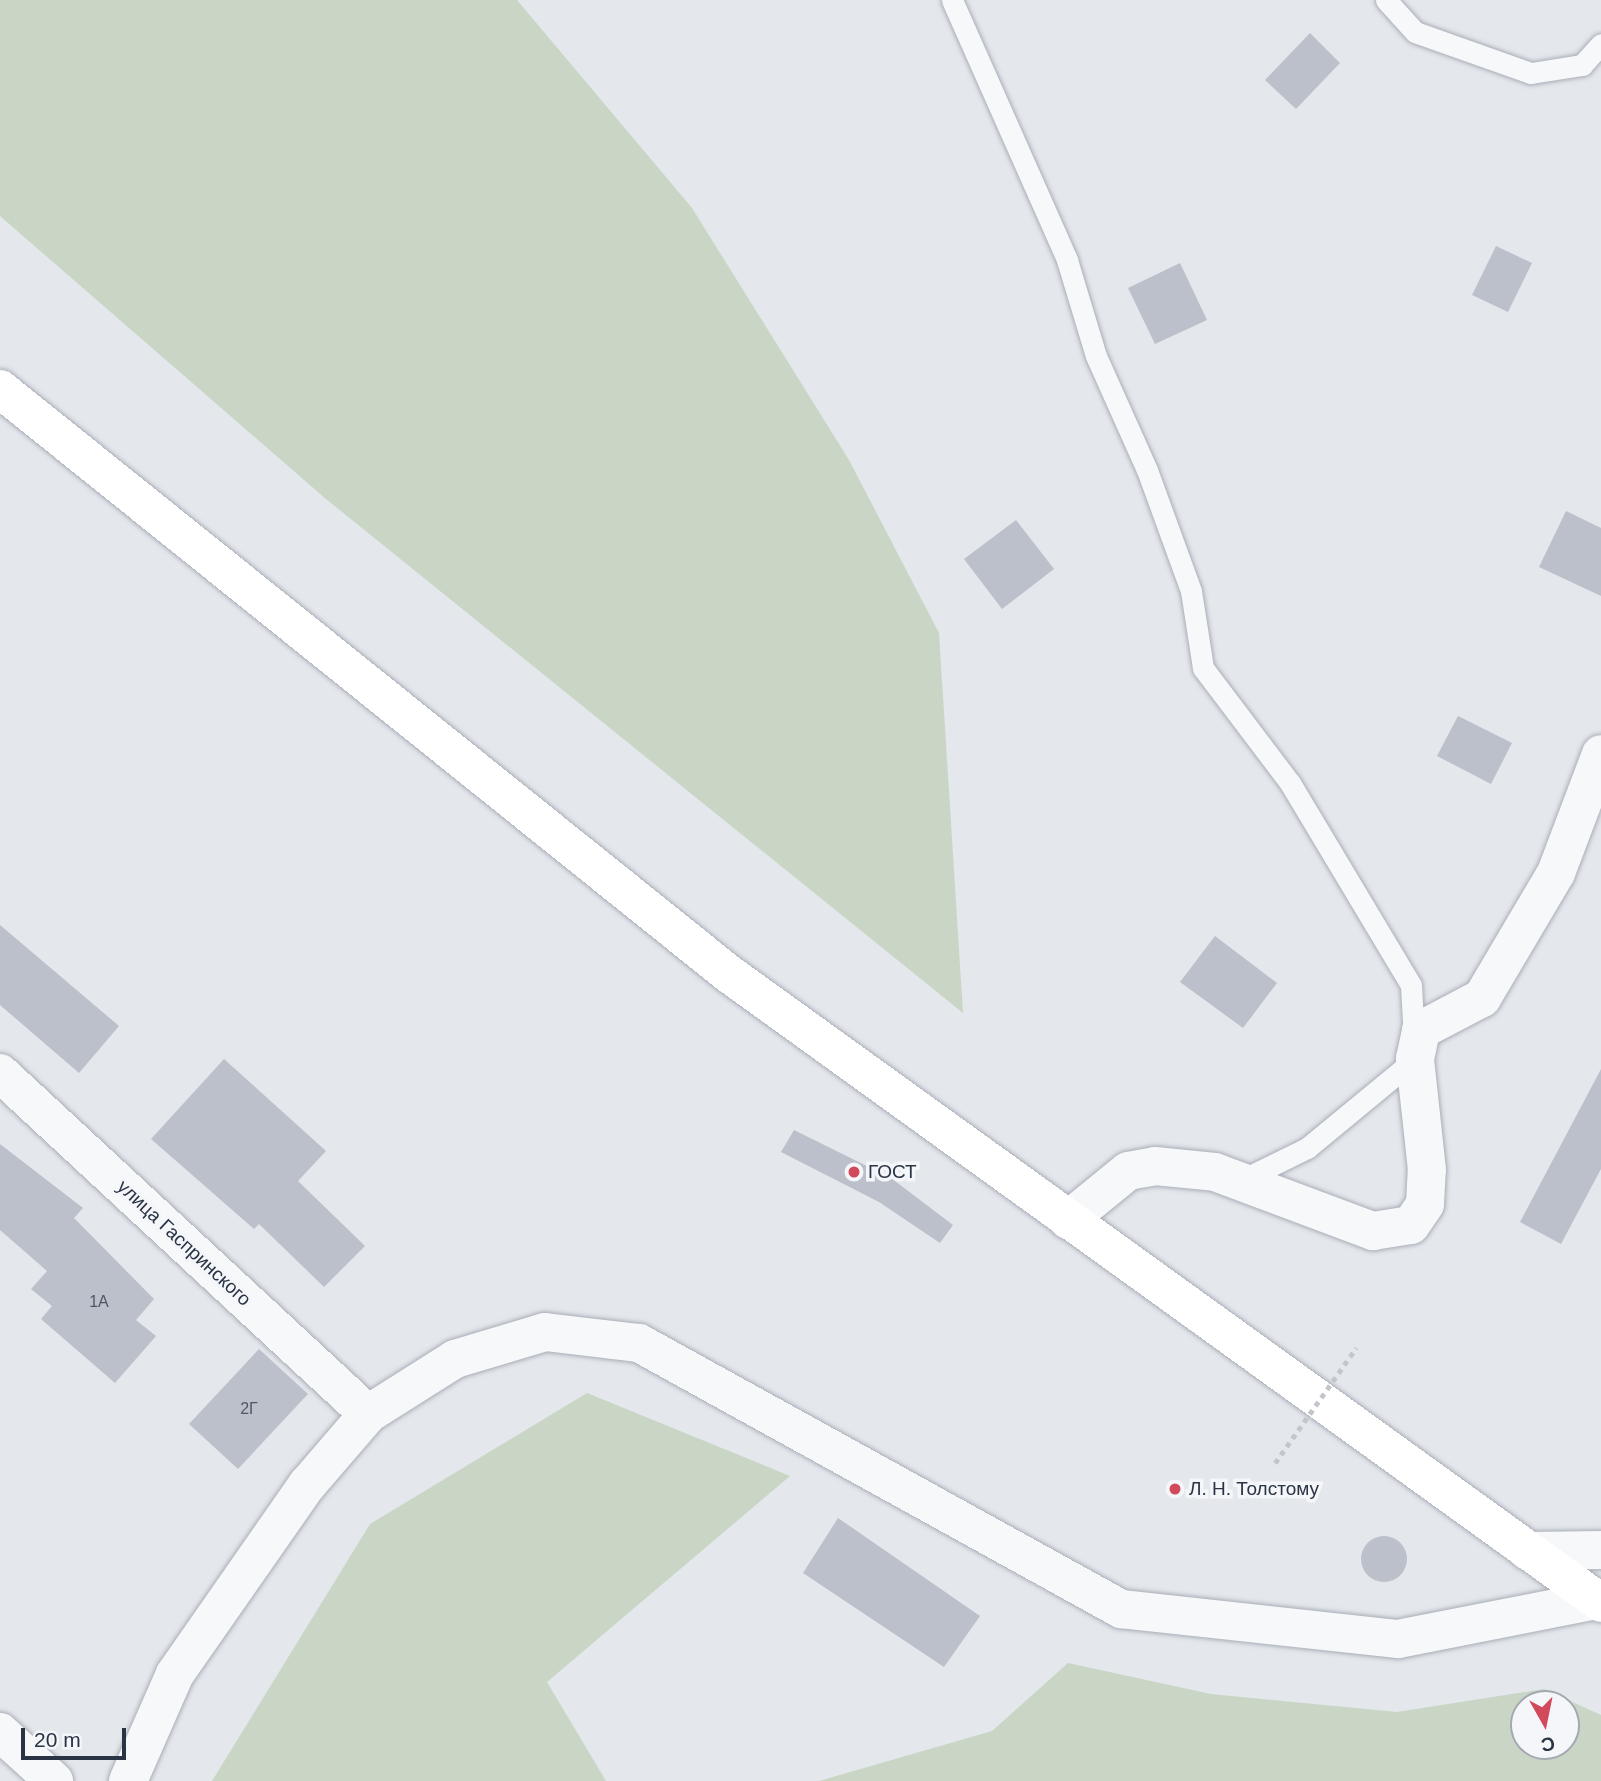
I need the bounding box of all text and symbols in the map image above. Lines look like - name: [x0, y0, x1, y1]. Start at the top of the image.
- place label: ГОСТ: [868, 1161, 917, 1183]
- marker: ГОСТ: [846, 1164, 862, 1180]
- street label: улица Гаспринского: [112, 1175, 256, 1311]
- house number: 1А: [89, 1292, 109, 1312]
- house number: 2Г: [240, 1399, 258, 1419]
- place label: Л. Н. Толстому: [1189, 1478, 1319, 1500]
- marker: Л. Н. Толстому: [1167, 1481, 1183, 1497]
- north arrow: [1510, 1690, 1580, 1760]
- scale bar: [24, 1714, 130, 1758]
- text: 20 m: [34, 1728, 81, 1751]
- text: С: [1540, 1733, 1556, 1756]

